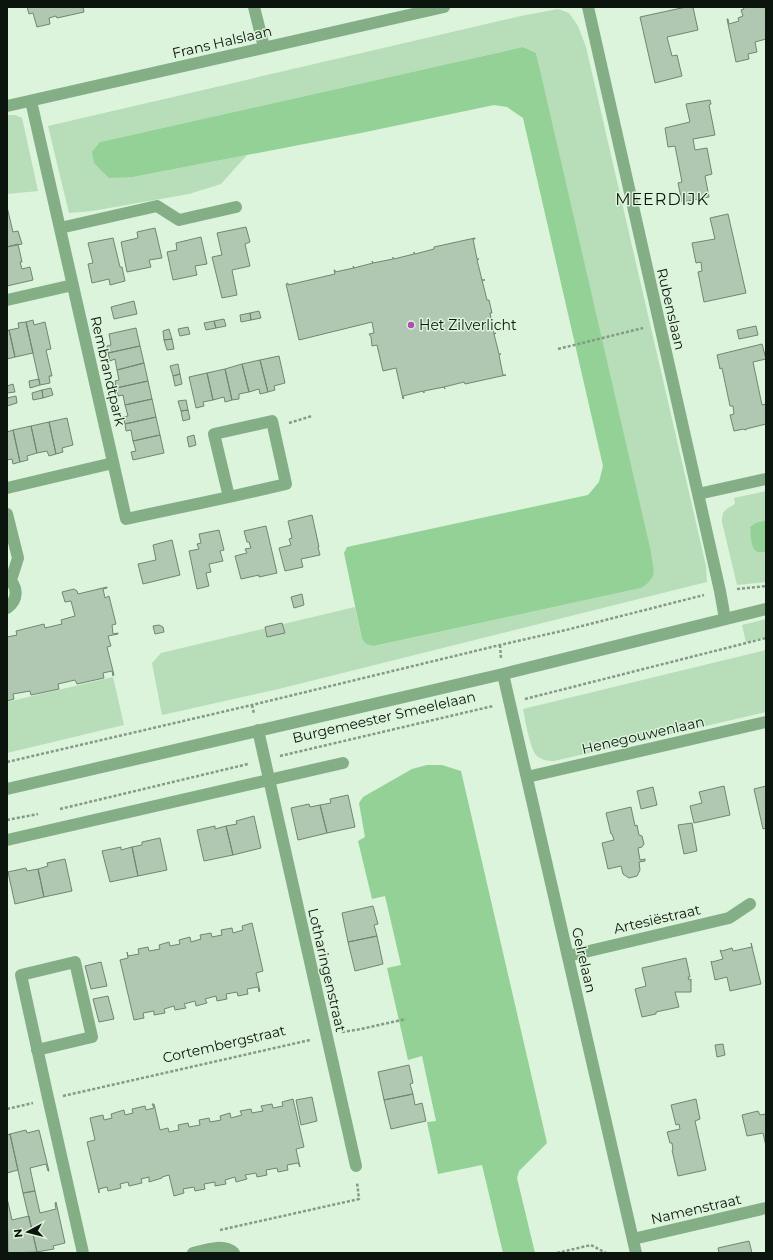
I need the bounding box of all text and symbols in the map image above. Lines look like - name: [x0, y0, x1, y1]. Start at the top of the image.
- street label: Frans Halslaan: [170, 22, 274, 62]
- district label: MEERDIJK: [615, 190, 709, 209]
- street label: Rubenslaan: [653, 266, 689, 352]
- street label: Rembrandtpark: [87, 314, 130, 428]
- place label: Het Zilverlicht: [419, 316, 517, 334]
- marker: Het Zilverlicht: [406, 320, 416, 330]
- street label: Burgemeester Smeelelaan: [291, 687, 477, 747]
- street label: Henegouwenlaan: [580, 712, 706, 758]
- street label: Artesiëstraat: [612, 900, 702, 938]
- street label: Lotharingenstraat: [304, 906, 350, 1034]
- street label: Gelrelaan: [568, 925, 600, 995]
- street label: Cortembergstraat: [161, 1021, 288, 1067]
- street label: Namenstraat: [649, 1190, 743, 1228]
- north arrow: [8, 1212, 48, 1252]
- text: N: [11, 1228, 26, 1238]

